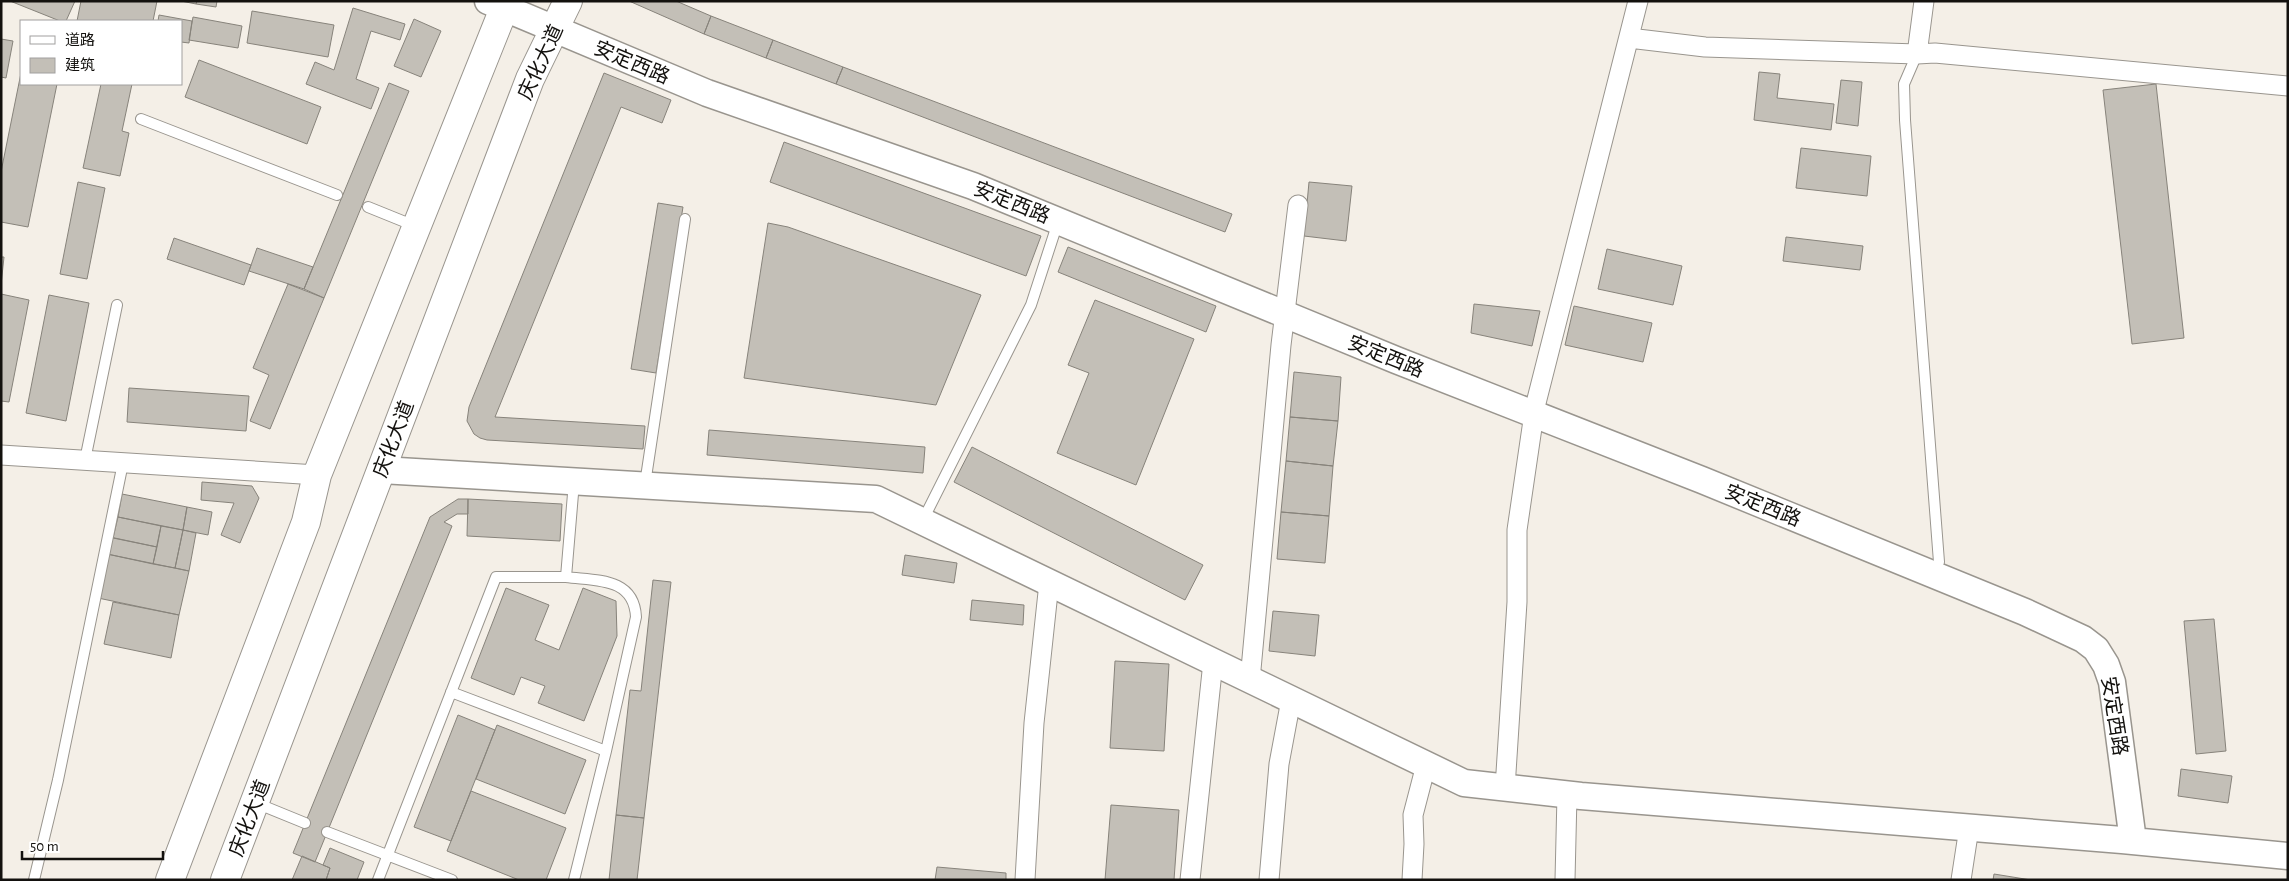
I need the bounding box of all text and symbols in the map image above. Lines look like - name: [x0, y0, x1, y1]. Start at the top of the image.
- legend: [20, 20, 182, 85]
- street label: 庆化大道: [513, 21, 567, 103]
- text: 道路: [65, 32, 95, 48]
- street label: 安定西路: [591, 37, 673, 88]
- text: 建筑: [65, 57, 95, 73]
- street label: 安定西路: [971, 178, 1053, 227]
- street label: 安定西路: [1345, 332, 1427, 381]
- street label: 庆化大道: [368, 398, 418, 480]
- street label: 安定西路: [1722, 481, 1804, 530]
- street label: 安定西路: [2098, 675, 2131, 757]
- street label: 庆化大道: [224, 777, 274, 859]
- scale bar: [22, 828, 164, 860]
- text: 50 m: [30, 839, 59, 854]

